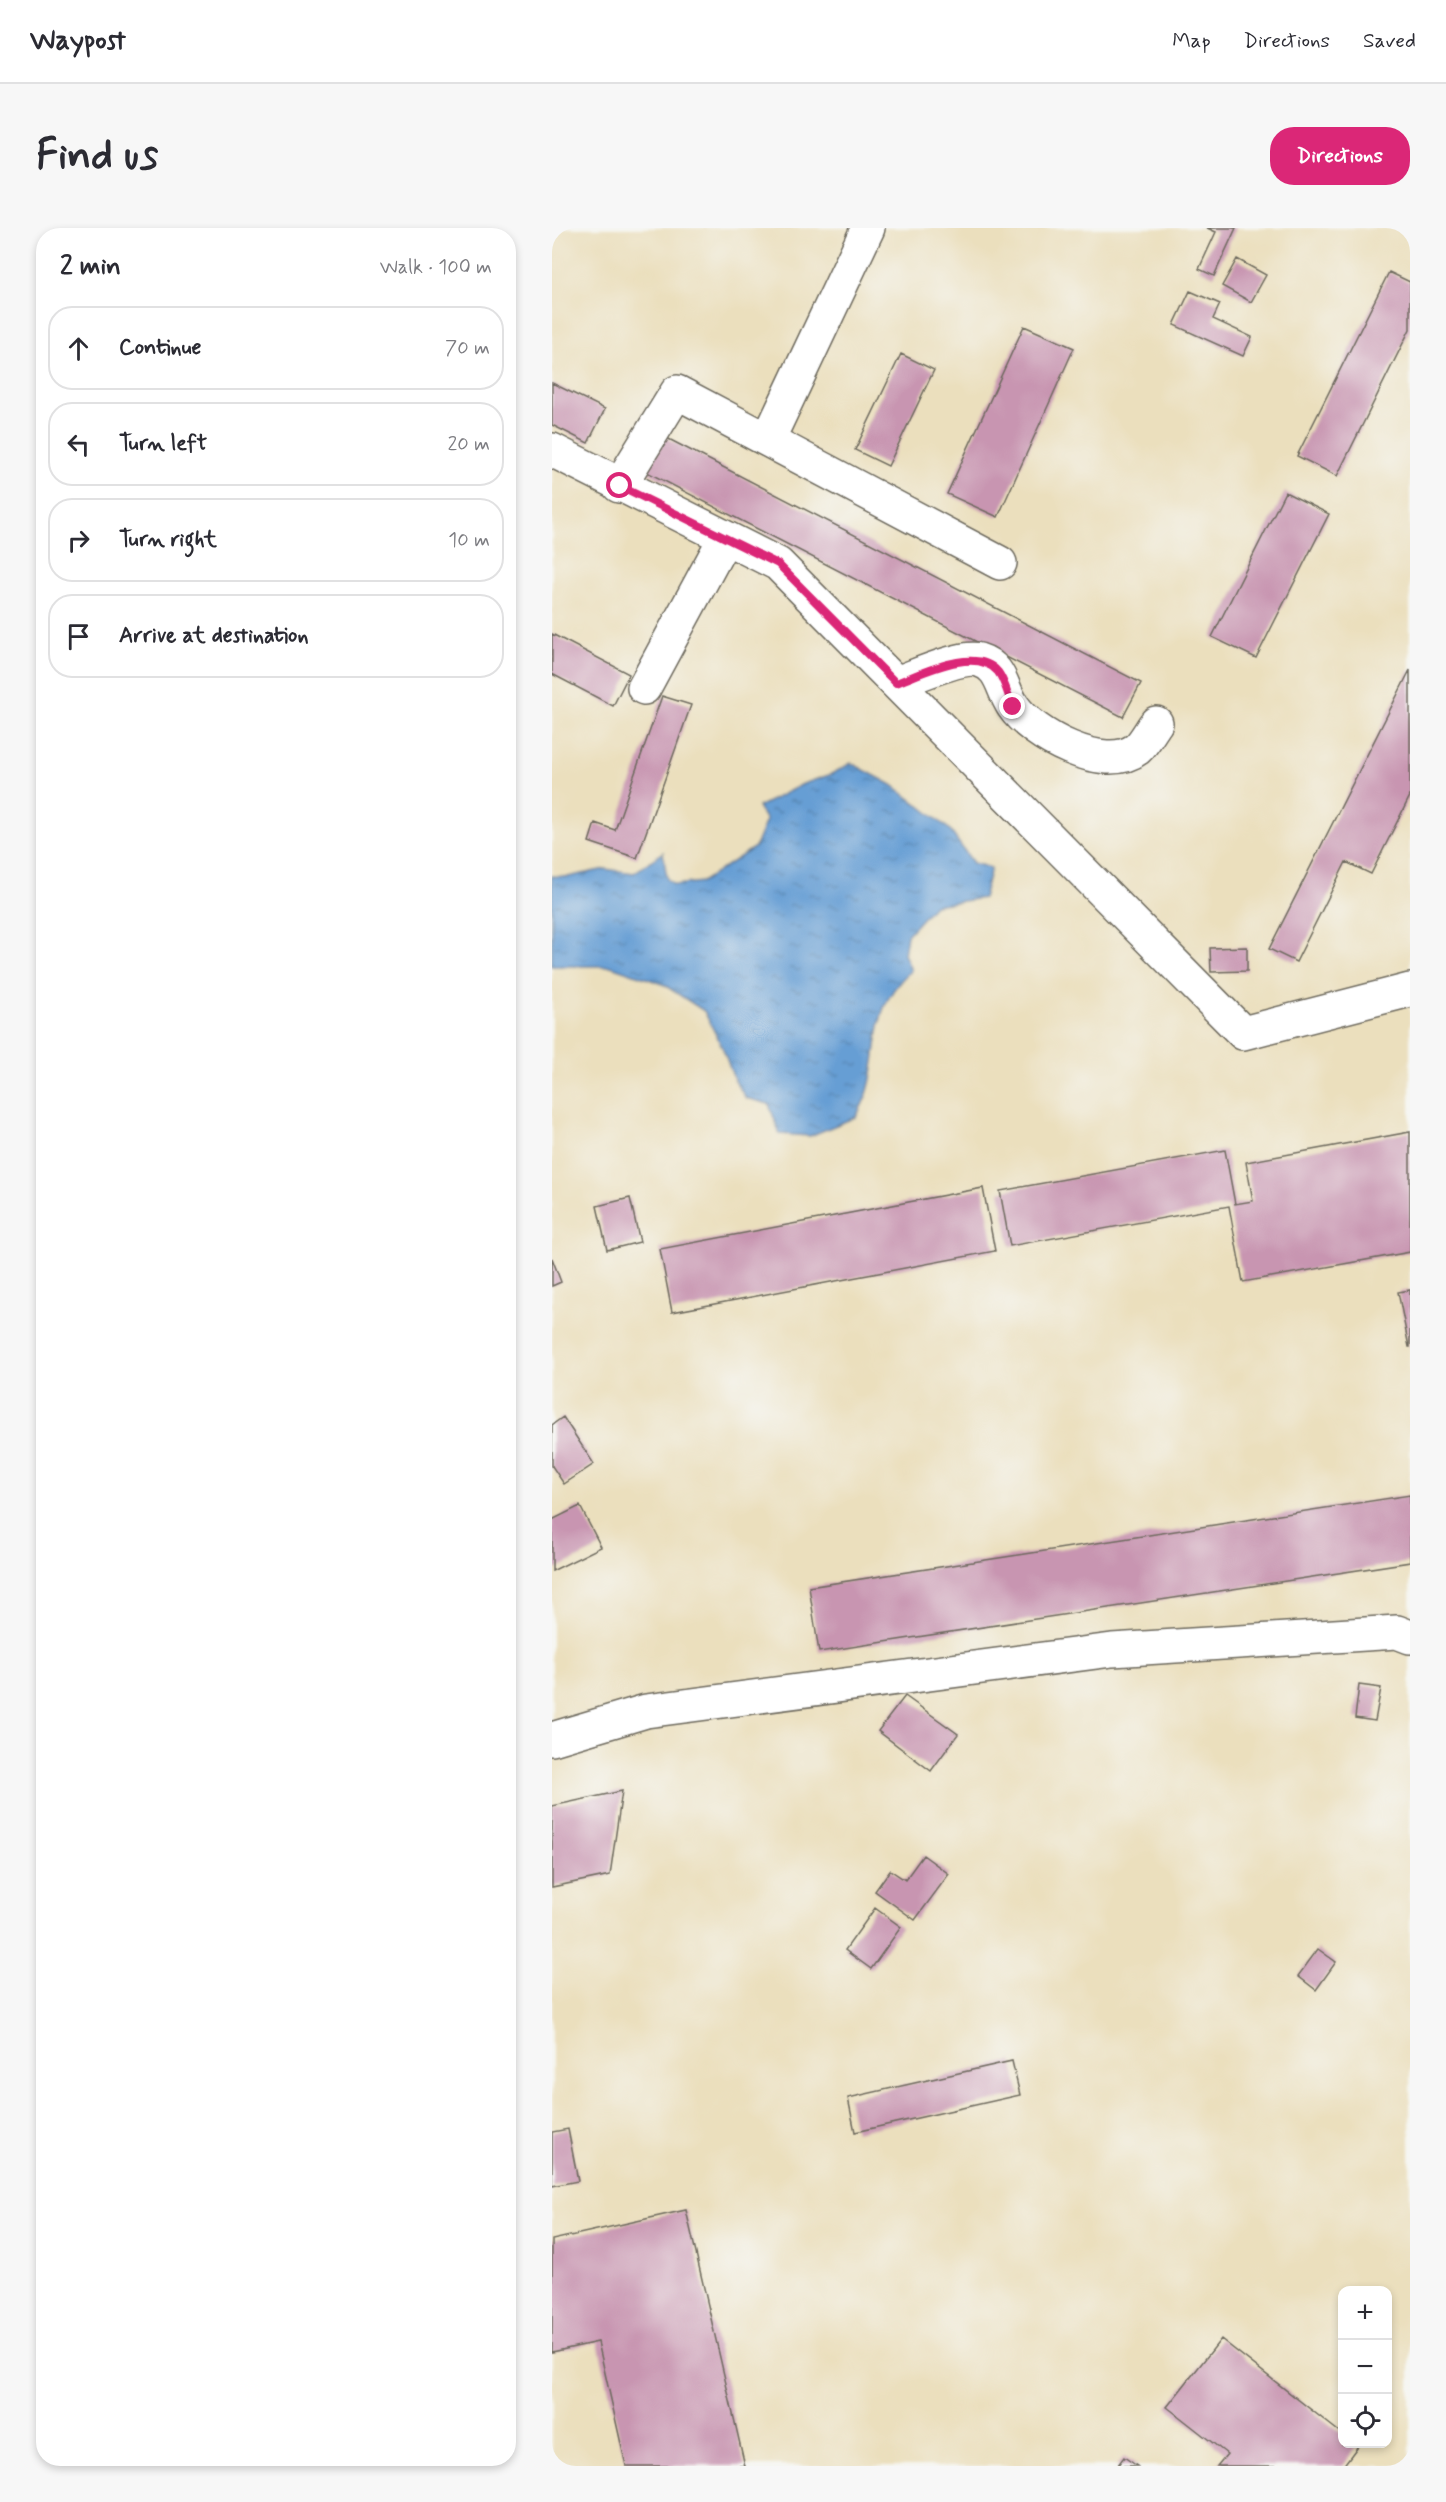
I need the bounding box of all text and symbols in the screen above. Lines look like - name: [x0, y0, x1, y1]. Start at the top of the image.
- text: Waypost: [30, 23, 126, 60]
- text: Map: [1172, 27, 1211, 55]
- text: Directions: [1244, 27, 1330, 55]
- text: Saved: [1363, 27, 1416, 55]
- button: Directions: [1270, 127, 1410, 185]
- text: Find us: [36, 129, 158, 184]
- text: 2 min: [60, 250, 121, 284]
- text: Walk · 100 m: [380, 254, 492, 281]
- icon: ahead: [62, 332, 95, 365]
- text: Continue: [119, 334, 201, 362]
- text: 70 m: [445, 335, 490, 362]
- icon: left: [62, 428, 95, 461]
- text: Turn left: [119, 430, 207, 458]
- text: 20 m: [447, 431, 490, 458]
- route start: [606, 472, 632, 498]
- icon: right: [62, 524, 95, 557]
- text: Turn right: [119, 526, 217, 554]
- text: 10 m: [448, 527, 490, 554]
- icon: arrive: [62, 620, 95, 653]
- text: Arrive at destination: [119, 622, 309, 650]
- route end: [999, 693, 1025, 719]
- map controls: [1338, 2286, 1392, 2448]
- button: +: [1338, 2286, 1392, 2340]
- button: −: [1338, 2340, 1392, 2394]
- button: locate: [1338, 2394, 1392, 2448]

